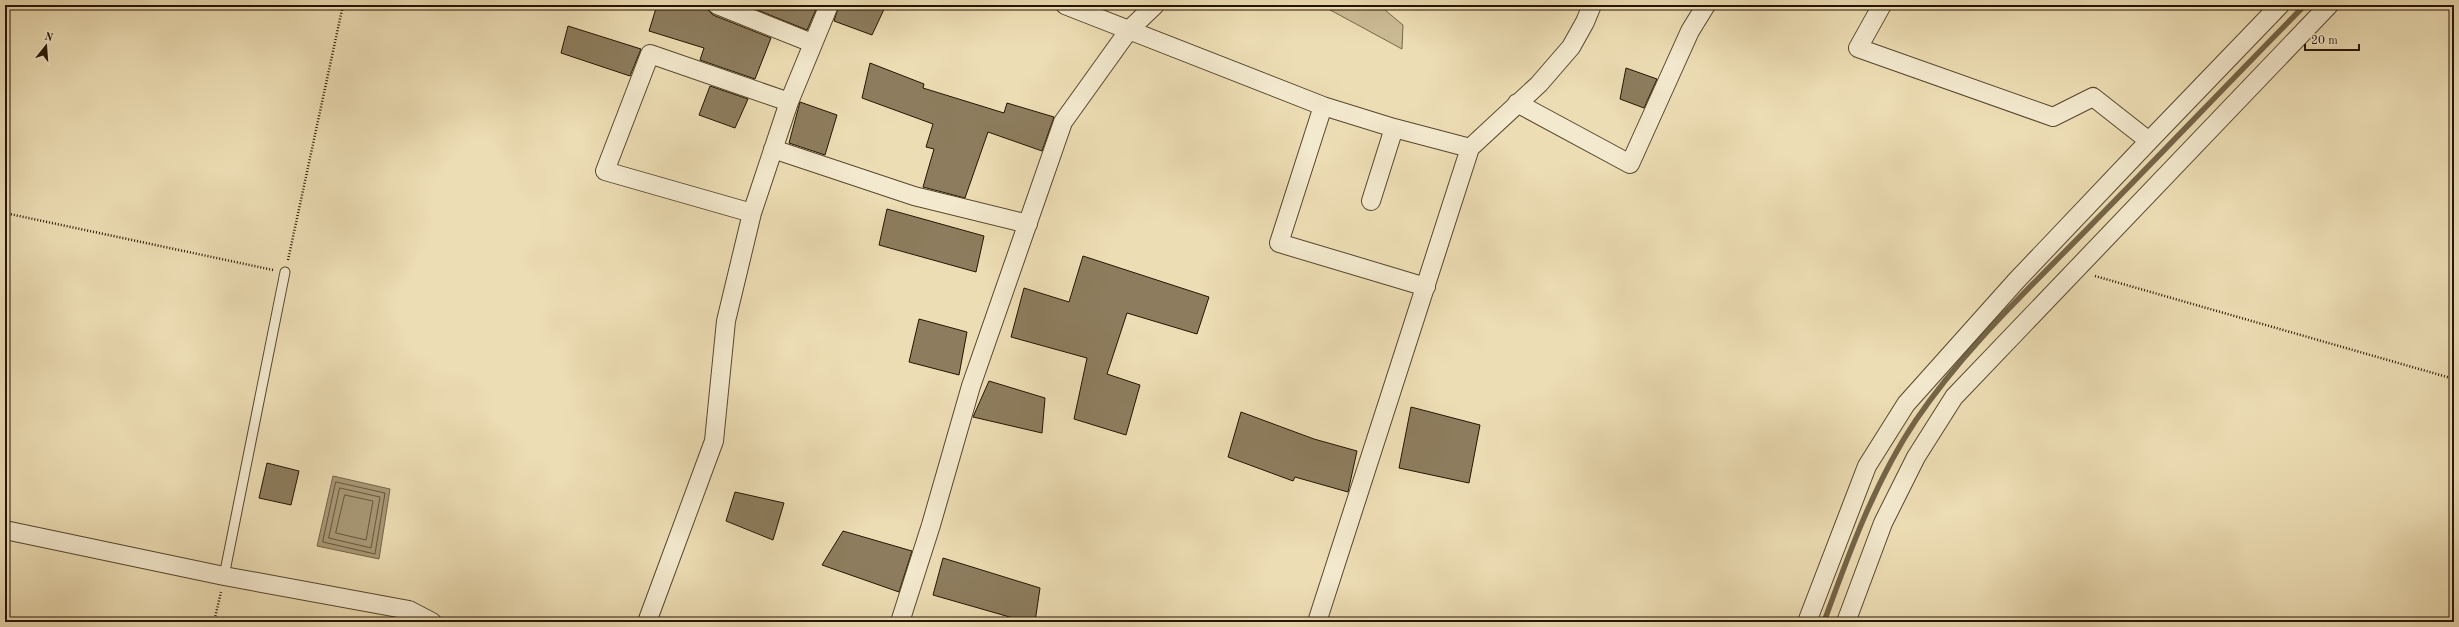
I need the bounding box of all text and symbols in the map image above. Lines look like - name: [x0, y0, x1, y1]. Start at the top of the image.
- north arrow: [26, 26, 66, 66]
- scale bar: [2305, 26, 2359, 52]
- text: N: [43, 31, 55, 45]
- text: 20 m: [2311, 35, 2338, 47]

